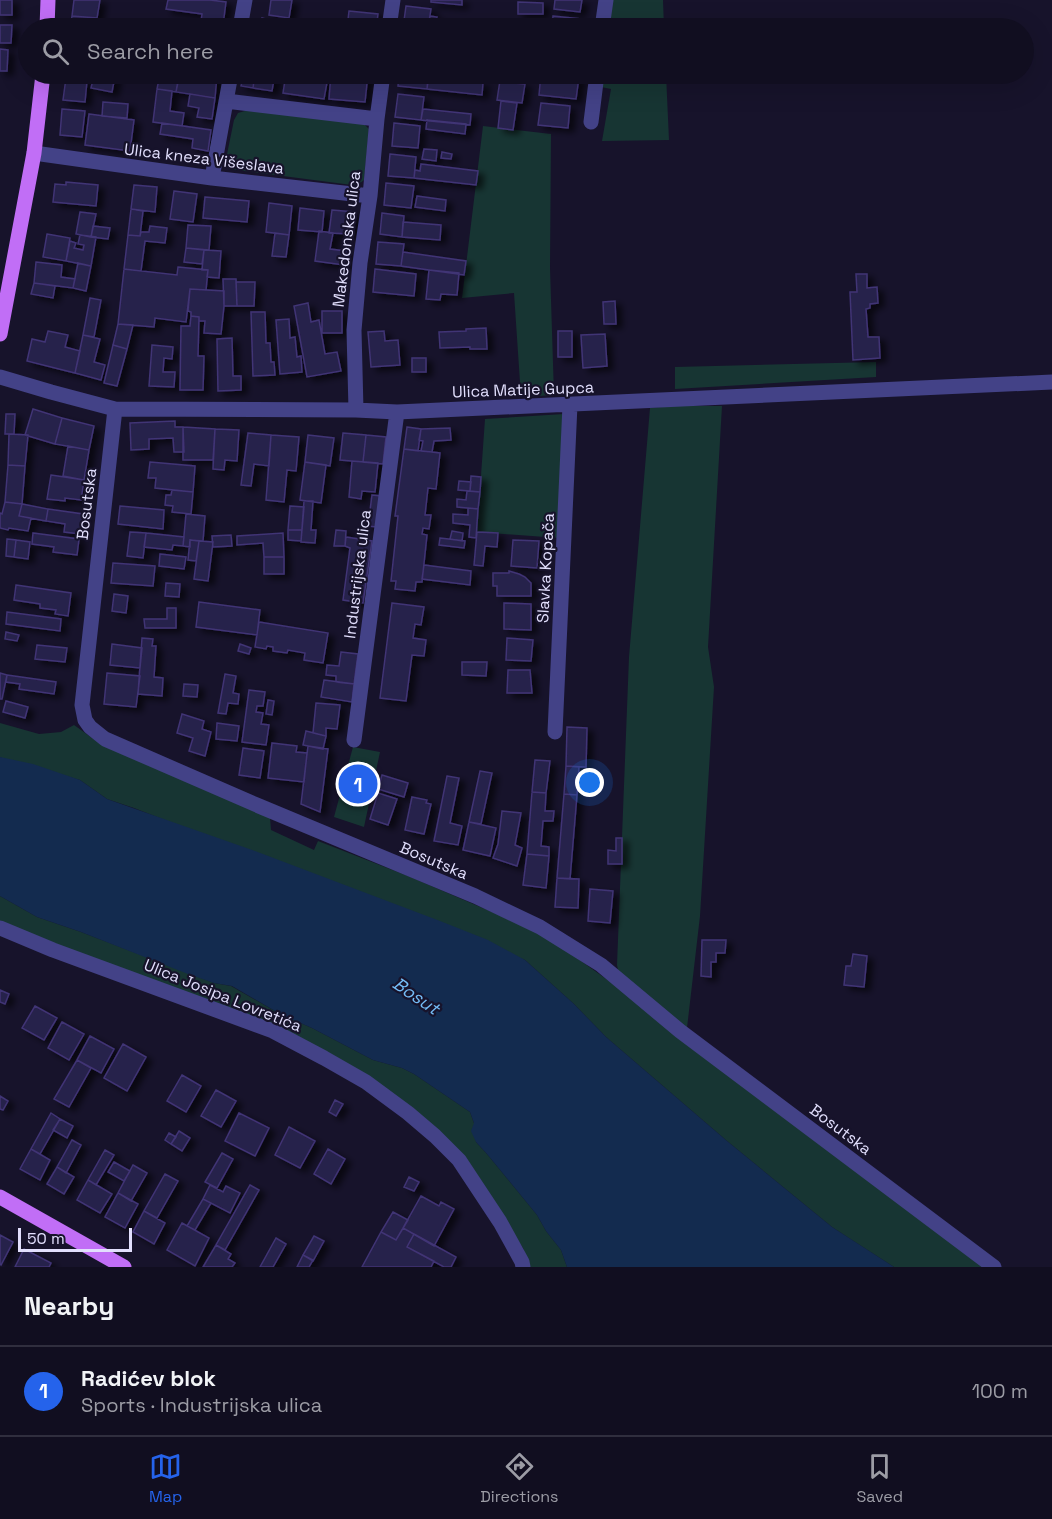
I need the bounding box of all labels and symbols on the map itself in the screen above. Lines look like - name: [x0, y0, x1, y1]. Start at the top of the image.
- street label: Ulica kneza Višeslava: [123, 138, 285, 179]
- street label: Makedonska ulica: [328, 170, 365, 308]
- street label: Ulica Matije Gupca: [452, 377, 594, 402]
- street label: Bosutska: [72, 467, 101, 541]
- street label: Industrijska ulica: [339, 508, 376, 640]
- street label: Slavka Kopača: [532, 512, 559, 624]
- pin: 1: [338, 762, 378, 806]
- your location: [575, 768, 604, 797]
- street label: Bosutska: [397, 837, 471, 884]
- street label: Ulica Josipa Lovretića: [141, 954, 305, 1037]
- water label: Bosut: [388, 972, 446, 1021]
- street label: Bosutska: [806, 1099, 876, 1159]
- scale bar: [18, 1225, 132, 1252]

